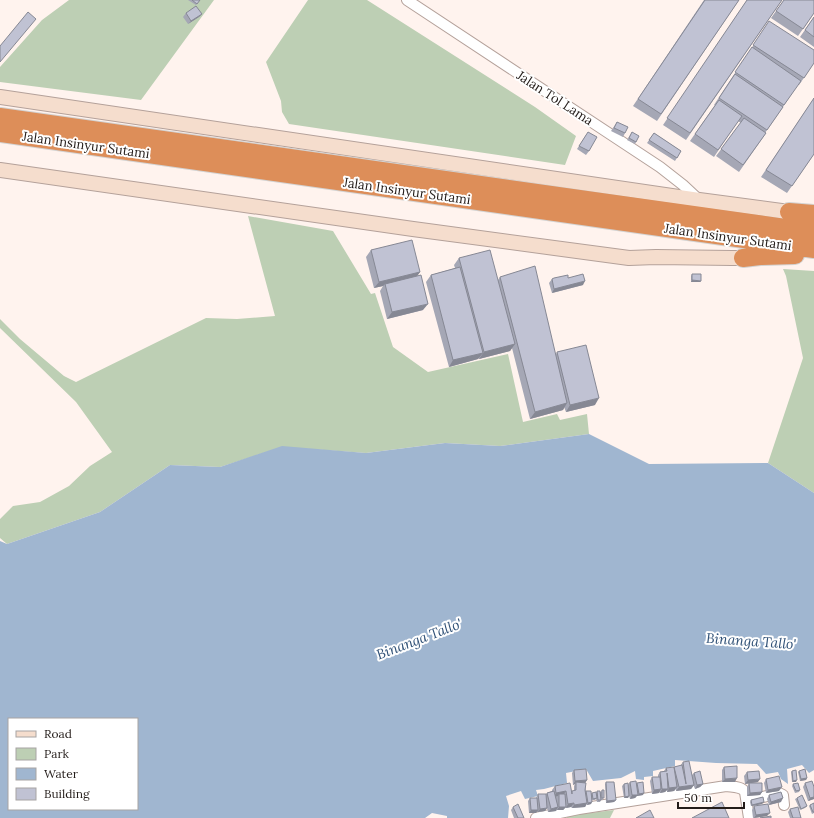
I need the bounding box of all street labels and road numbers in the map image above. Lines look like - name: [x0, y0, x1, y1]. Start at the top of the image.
- street label: Jalan Tol Lama: [513, 66, 597, 129]
- street label: Jalan Insinyur Sutami: [20, 128, 151, 162]
- street label: Jalan Insinyur Sutami: [341, 174, 472, 208]
- street label: Jalan Insinyur Sutami: [662, 220, 793, 254]

